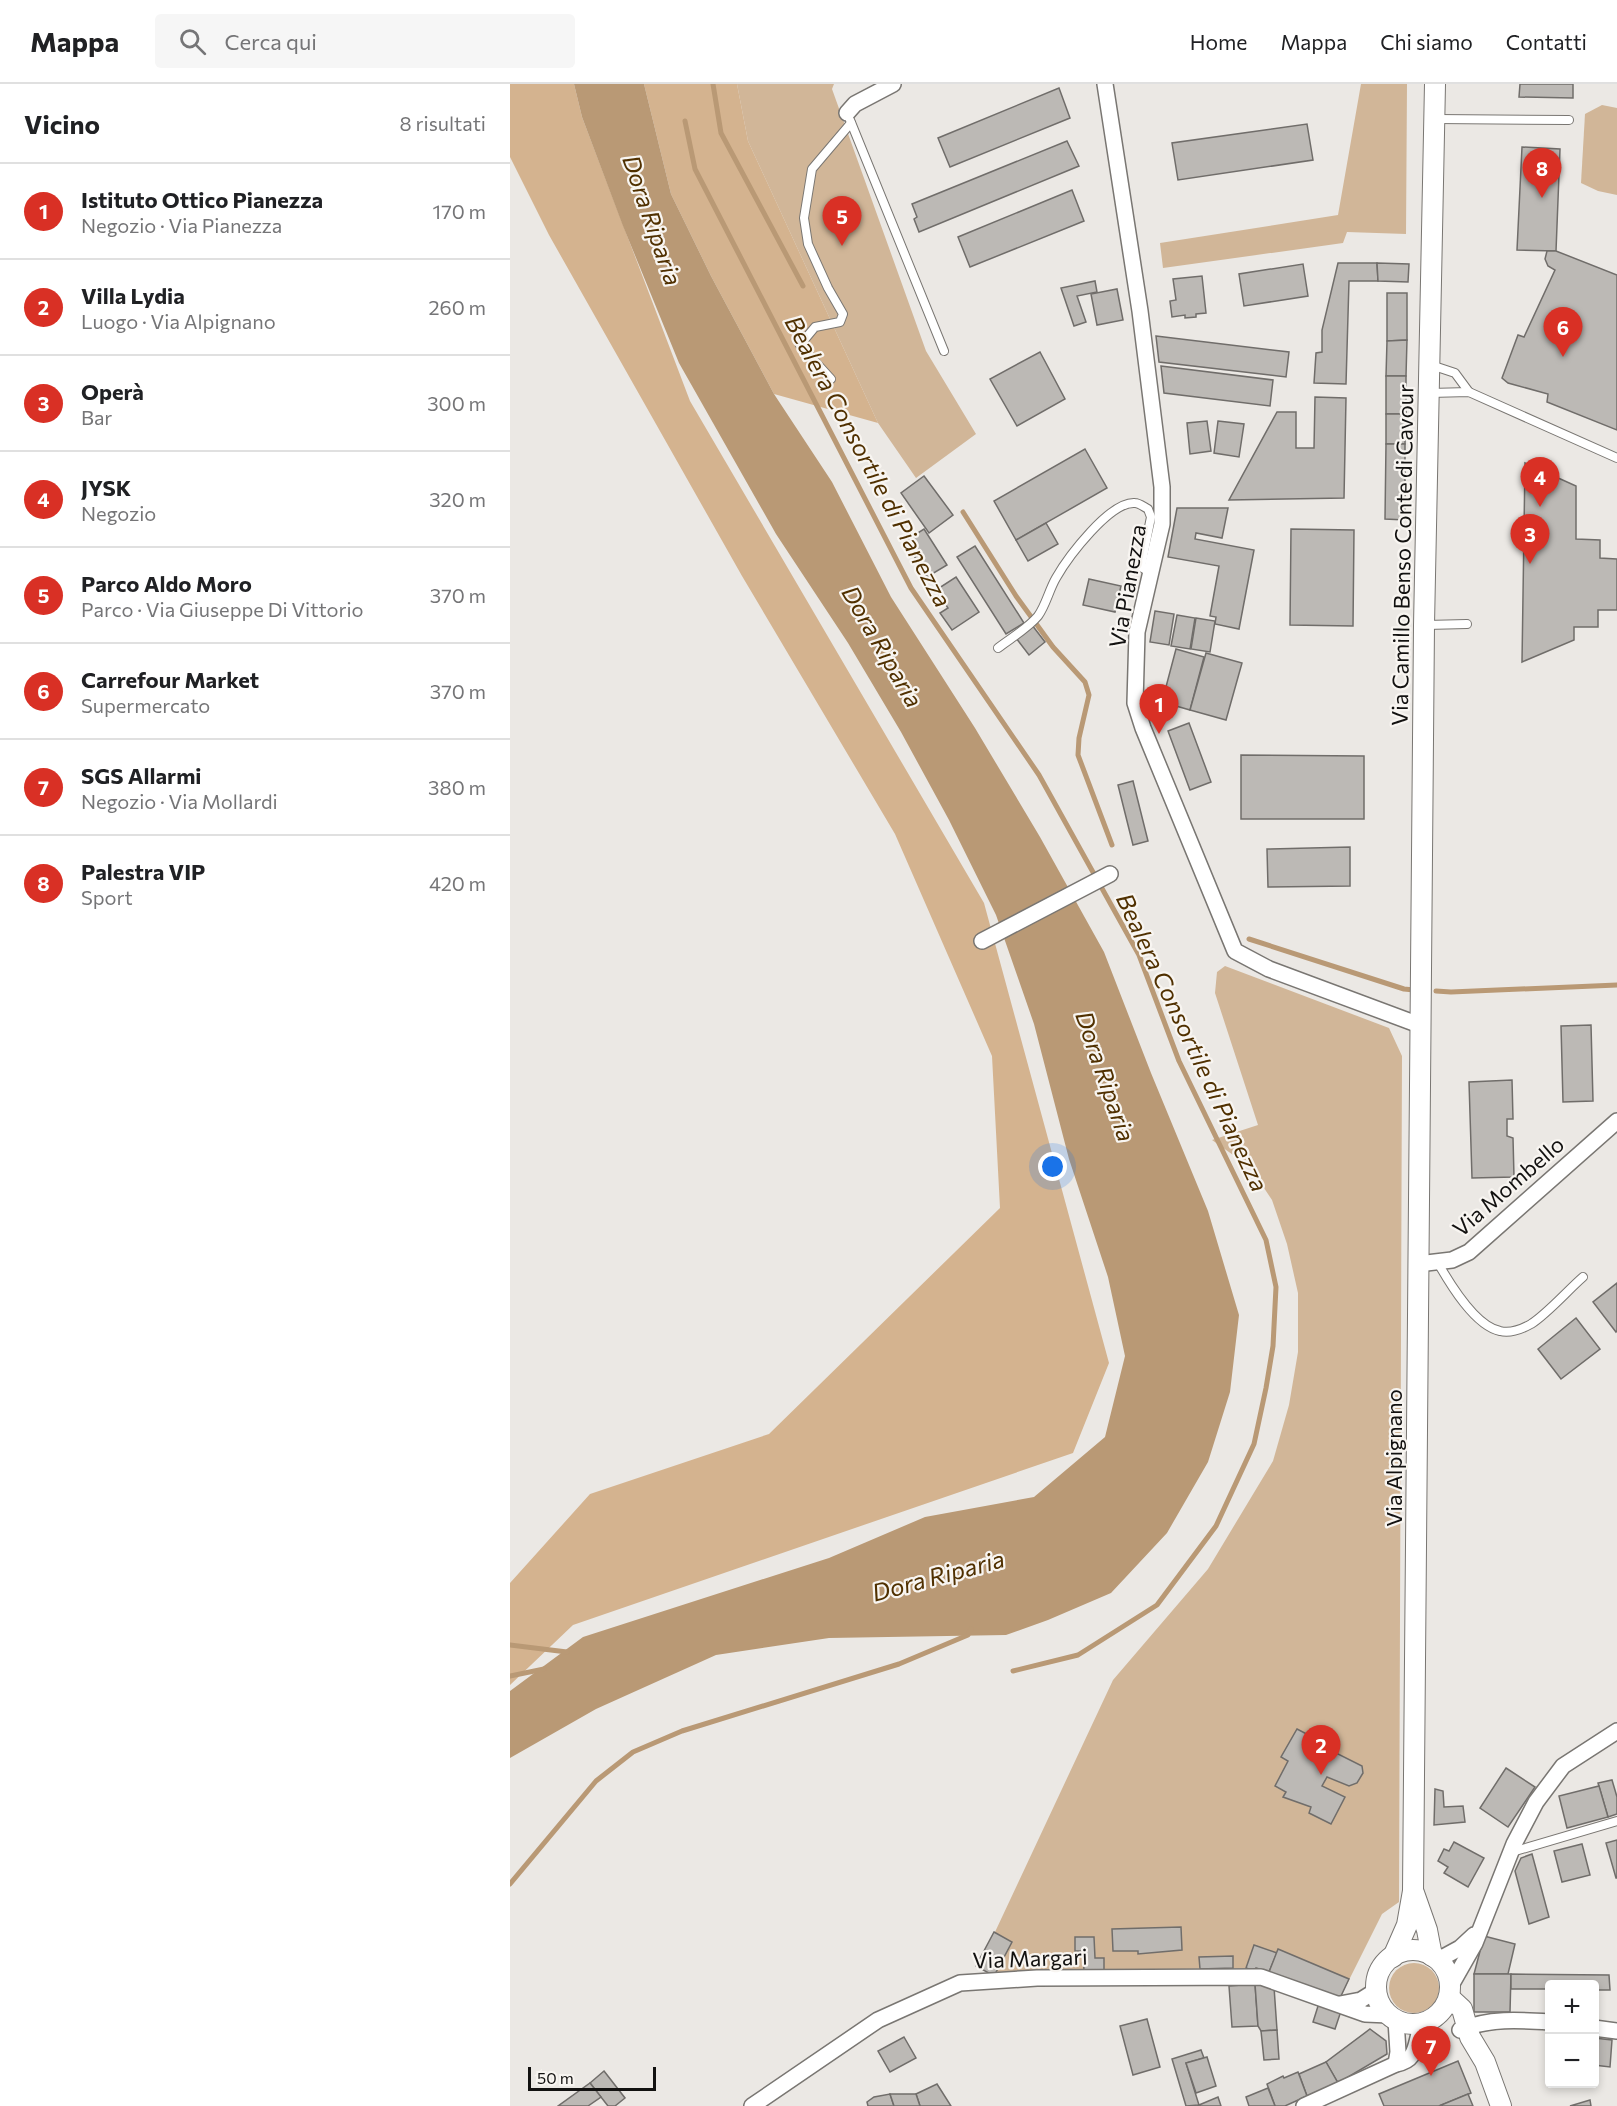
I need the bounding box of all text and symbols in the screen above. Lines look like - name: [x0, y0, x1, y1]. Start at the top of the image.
- search box: [155, 14, 575, 68]
- text: Mappa: [30, 24, 119, 58]
- icon: search: [176, 25, 209, 58]
- text: Cerca qui: [224, 28, 317, 55]
- text: Home: [1190, 29, 1247, 54]
- text: Mappa: [1280, 29, 1347, 54]
- text: Chi siamo: [1380, 29, 1473, 54]
- text: Contatti: [1506, 29, 1587, 54]
- text: Vicino: [24, 108, 100, 139]
- text: 8 risultati: [400, 111, 486, 135]
- pin: 8: [1522, 148, 1562, 198]
- water label: Dora Riparia: [617, 151, 689, 289]
- text: Istituto Ottico Pianezza: [81, 186, 323, 213]
- pin: 5: [822, 196, 862, 246]
- text: 1: [39, 199, 48, 223]
- text: 170 m: [433, 199, 486, 223]
- text: Negozio · Via Pianezza: [81, 213, 282, 237]
- text: Villa Lydia: [81, 282, 185, 309]
- text: 2: [38, 295, 49, 319]
- text: 260 m: [428, 295, 486, 319]
- pin: 6: [1544, 308, 1582, 357]
- text: Luogo · Via Alpignano: [81, 309, 276, 333]
- water label: Bealera Consortile di Pianezza: [780, 310, 958, 612]
- text: Operà: [81, 378, 144, 405]
- street label: Via Camillo Benso Conte di Cavour: [1386, 384, 1418, 726]
- text: 3: [38, 391, 49, 415]
- text: 300 m: [427, 391, 486, 415]
- text: Bar: [81, 405, 112, 429]
- pin: 4: [1520, 458, 1560, 507]
- text: JYSK: [81, 474, 131, 501]
- text: 4: [37, 487, 50, 511]
- text: 320 m: [429, 487, 486, 511]
- text: Negozio: [81, 501, 156, 525]
- pin: 3: [1510, 514, 1550, 564]
- street label: Via Pianezza: [1103, 522, 1151, 650]
- text: Parco Aldo Moro: [81, 570, 252, 597]
- water label: Dora Riparia: [836, 580, 930, 712]
- text: 5: [38, 583, 49, 607]
- text: 370 m: [430, 583, 486, 607]
- text: Parco · Via Giuseppe Di Vittorio: [81, 597, 364, 621]
- text: Carrefour Market: [81, 666, 259, 693]
- text: 6: [37, 679, 50, 703]
- text: 370 m: [430, 679, 486, 703]
- pin: 1: [1140, 684, 1178, 734]
- text: Supermercato: [81, 693, 210, 717]
- text: SGS Allarmi: [81, 762, 201, 789]
- text: 7: [38, 775, 49, 799]
- text: 380 m: [428, 775, 486, 799]
- text: Negozio · Via Mollardi: [81, 789, 278, 813]
- text: Palestra VIP: [81, 858, 205, 885]
- text: 8: [37, 871, 50, 895]
- text: 420 m: [429, 871, 486, 895]
- text: Sport: [81, 885, 133, 909]
- water label: Bealera Consortile di Pianezza: [1111, 888, 1275, 1196]
- water label: Dora Riparia: [1070, 1007, 1142, 1145]
- street label: Via Mombello: [1447, 1130, 1569, 1242]
- your location: [1038, 1152, 1067, 1181]
- street label: Via Alpignano: [1380, 1389, 1407, 1527]
- water label: Dora Riparia: [869, 1543, 1007, 1607]
- pin: 2: [1302, 1726, 1340, 1775]
- street label: Via Margari: [972, 1942, 1088, 1974]
- map controls: [1545, 1980, 1599, 2088]
- button: +: [1545, 1980, 1599, 2034]
- pin: 7: [1412, 2026, 1450, 2076]
- button: −: [1545, 2034, 1599, 2088]
- scale bar: [528, 2064, 656, 2092]
- text: 50 m: [537, 2068, 574, 2087]

